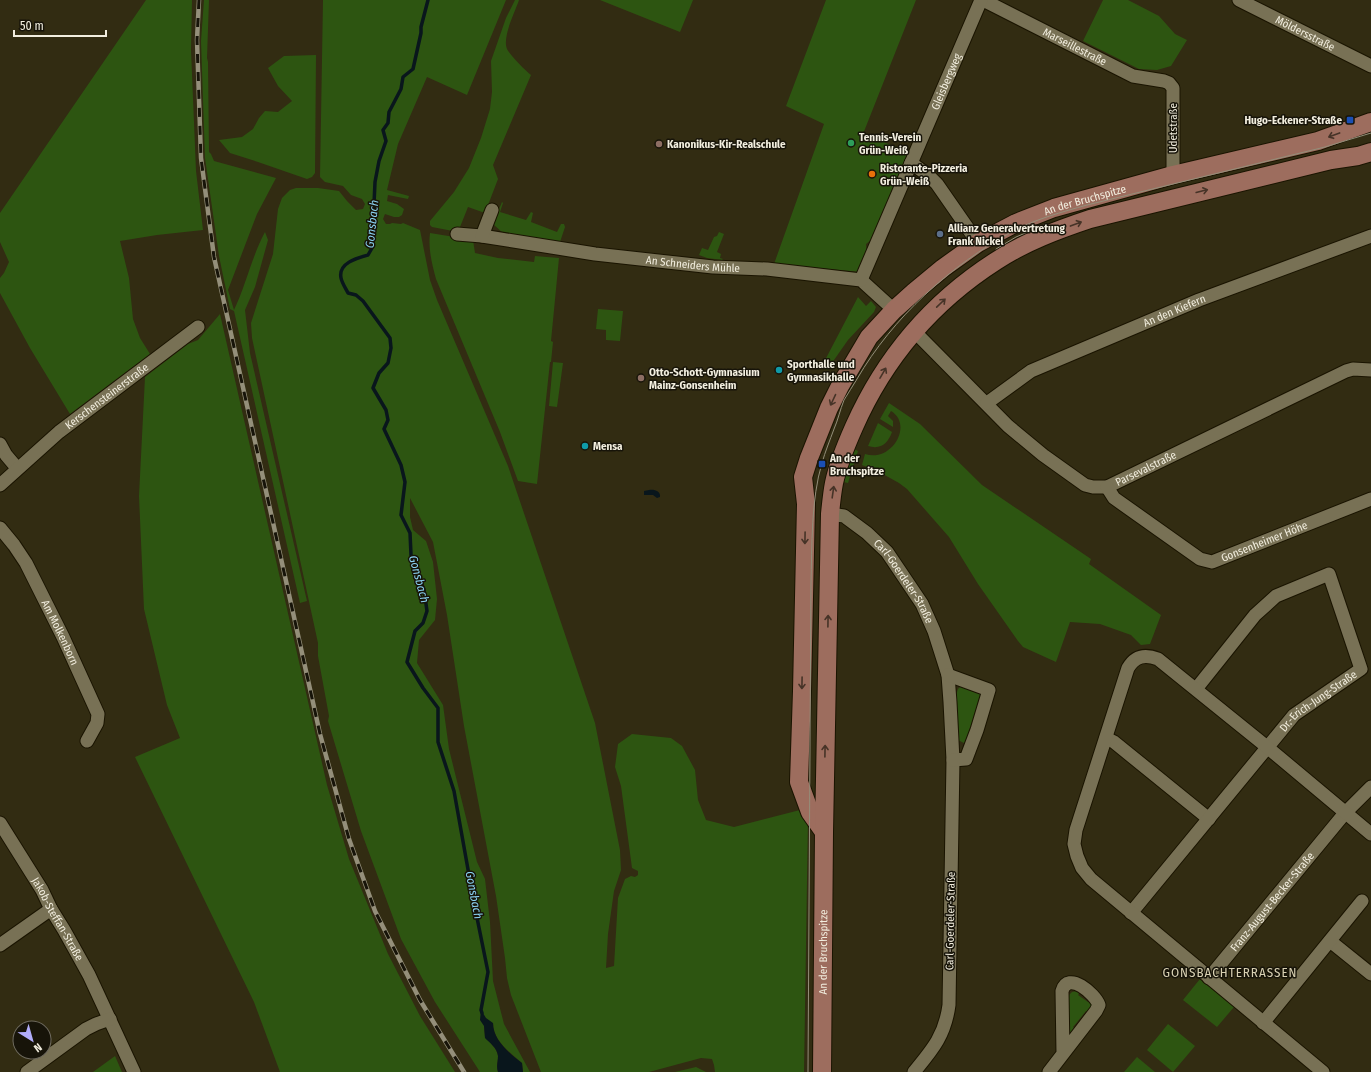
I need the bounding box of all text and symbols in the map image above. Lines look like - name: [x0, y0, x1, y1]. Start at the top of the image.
- scale bar: [14, 12, 106, 38]
- street label: Möldersstraße: [1273, 13, 1337, 54]
- text: 50 m: [20, 19, 44, 33]
- street label: Marseillestraße: [1041, 25, 1109, 69]
- street label: Gleisbergweg: [929, 51, 965, 112]
- street label: Udetstraße: [1167, 103, 1180, 153]
- place label: Hugo-Eckener-Straße: [1244, 114, 1342, 127]
- marker: Hugo-Eckener-Straße: [1345, 115, 1355, 125]
- place label: Tennis-Verein Grün-Weiß: [859, 131, 922, 157]
- one-way arrow: [1328, 131, 1340, 139]
- place label: Kanonikus-Kir-Realschule: [667, 138, 786, 151]
- marker: Tennis-Verein Grün-Weiß: [846, 138, 856, 148]
- marker: Kanonikus-Kir-Realschule: [654, 139, 664, 149]
- place label: Ristorante-Pizzeria Grün-Weiß: [880, 162, 968, 188]
- marker: Ristorante-Pizzeria Grün-Weiß: [867, 169, 877, 179]
- street label: An der Bruchspitze: [1042, 182, 1127, 218]
- one-way arrow: [1195, 187, 1208, 195]
- water label: Gonsbach: [363, 199, 381, 249]
- one-way arrow: [1070, 219, 1082, 227]
- place label: Allianz Generalvertretung Frank Nickel: [947, 222, 1066, 248]
- marker: Allianz Generalvertretung Frank Nickel: [935, 229, 945, 239]
- street label: An Schneiders Mühle: [645, 254, 740, 275]
- street label: An den Kiefern: [1141, 292, 1207, 330]
- one-way arrow: [936, 298, 946, 308]
- place label: Sporthalle und Gymnasikhalle: [787, 358, 855, 384]
- street label: Kerschensteinerstraße: [63, 361, 151, 432]
- marker: Sporthalle und Gymnasikhalle: [774, 365, 784, 375]
- place label: Otto-Schott-Gymnasium Mainz-Gonsenheim: [649, 366, 760, 392]
- one-way arrow: [880, 367, 888, 379]
- marker: Otto-Schott-Gymnasium Mainz-Gonsenheim: [636, 373, 646, 383]
- one-way arrow: [829, 394, 836, 406]
- place label: Mensa: [593, 440, 623, 453]
- marker: Mensa: [580, 441, 590, 451]
- street label: Parsevalstraße: [1113, 448, 1178, 489]
- place label: An der Bruchspitze: [829, 452, 884, 478]
- marker: An der Bruchspitze: [817, 459, 827, 469]
- one-way arrow: [829, 485, 837, 498]
- street label: Gonsenheimer Höhe: [1219, 519, 1310, 565]
- one-way arrow: [802, 531, 809, 544]
- street label: Carl-Goerdeler-Straße: [871, 537, 936, 625]
- water label: Gonsbach: [406, 554, 432, 604]
- street label: Am Molkenborn: [38, 598, 81, 667]
- one-way arrow: [824, 615, 832, 628]
- street label: Dr.-Erich-Jung-Straße: [1277, 668, 1359, 734]
- one-way arrow: [799, 676, 806, 689]
- one-way arrow: [821, 745, 829, 758]
- street label: Franz-August-Becker-Straße: [1228, 850, 1317, 954]
- water label: Gonsbach: [463, 870, 485, 920]
- street label: Carl-Goerdeler-Straße: [943, 872, 958, 970]
- street label: Jakob-Steffan-Straße: [29, 875, 86, 963]
- street label: An der Bruchspitze: [817, 910, 830, 994]
- district label: GONSBACHTERRASSEN: [1162, 965, 1298, 980]
- north arrow: [12, 1020, 52, 1060]
- text: N: [31, 1040, 44, 1055]

